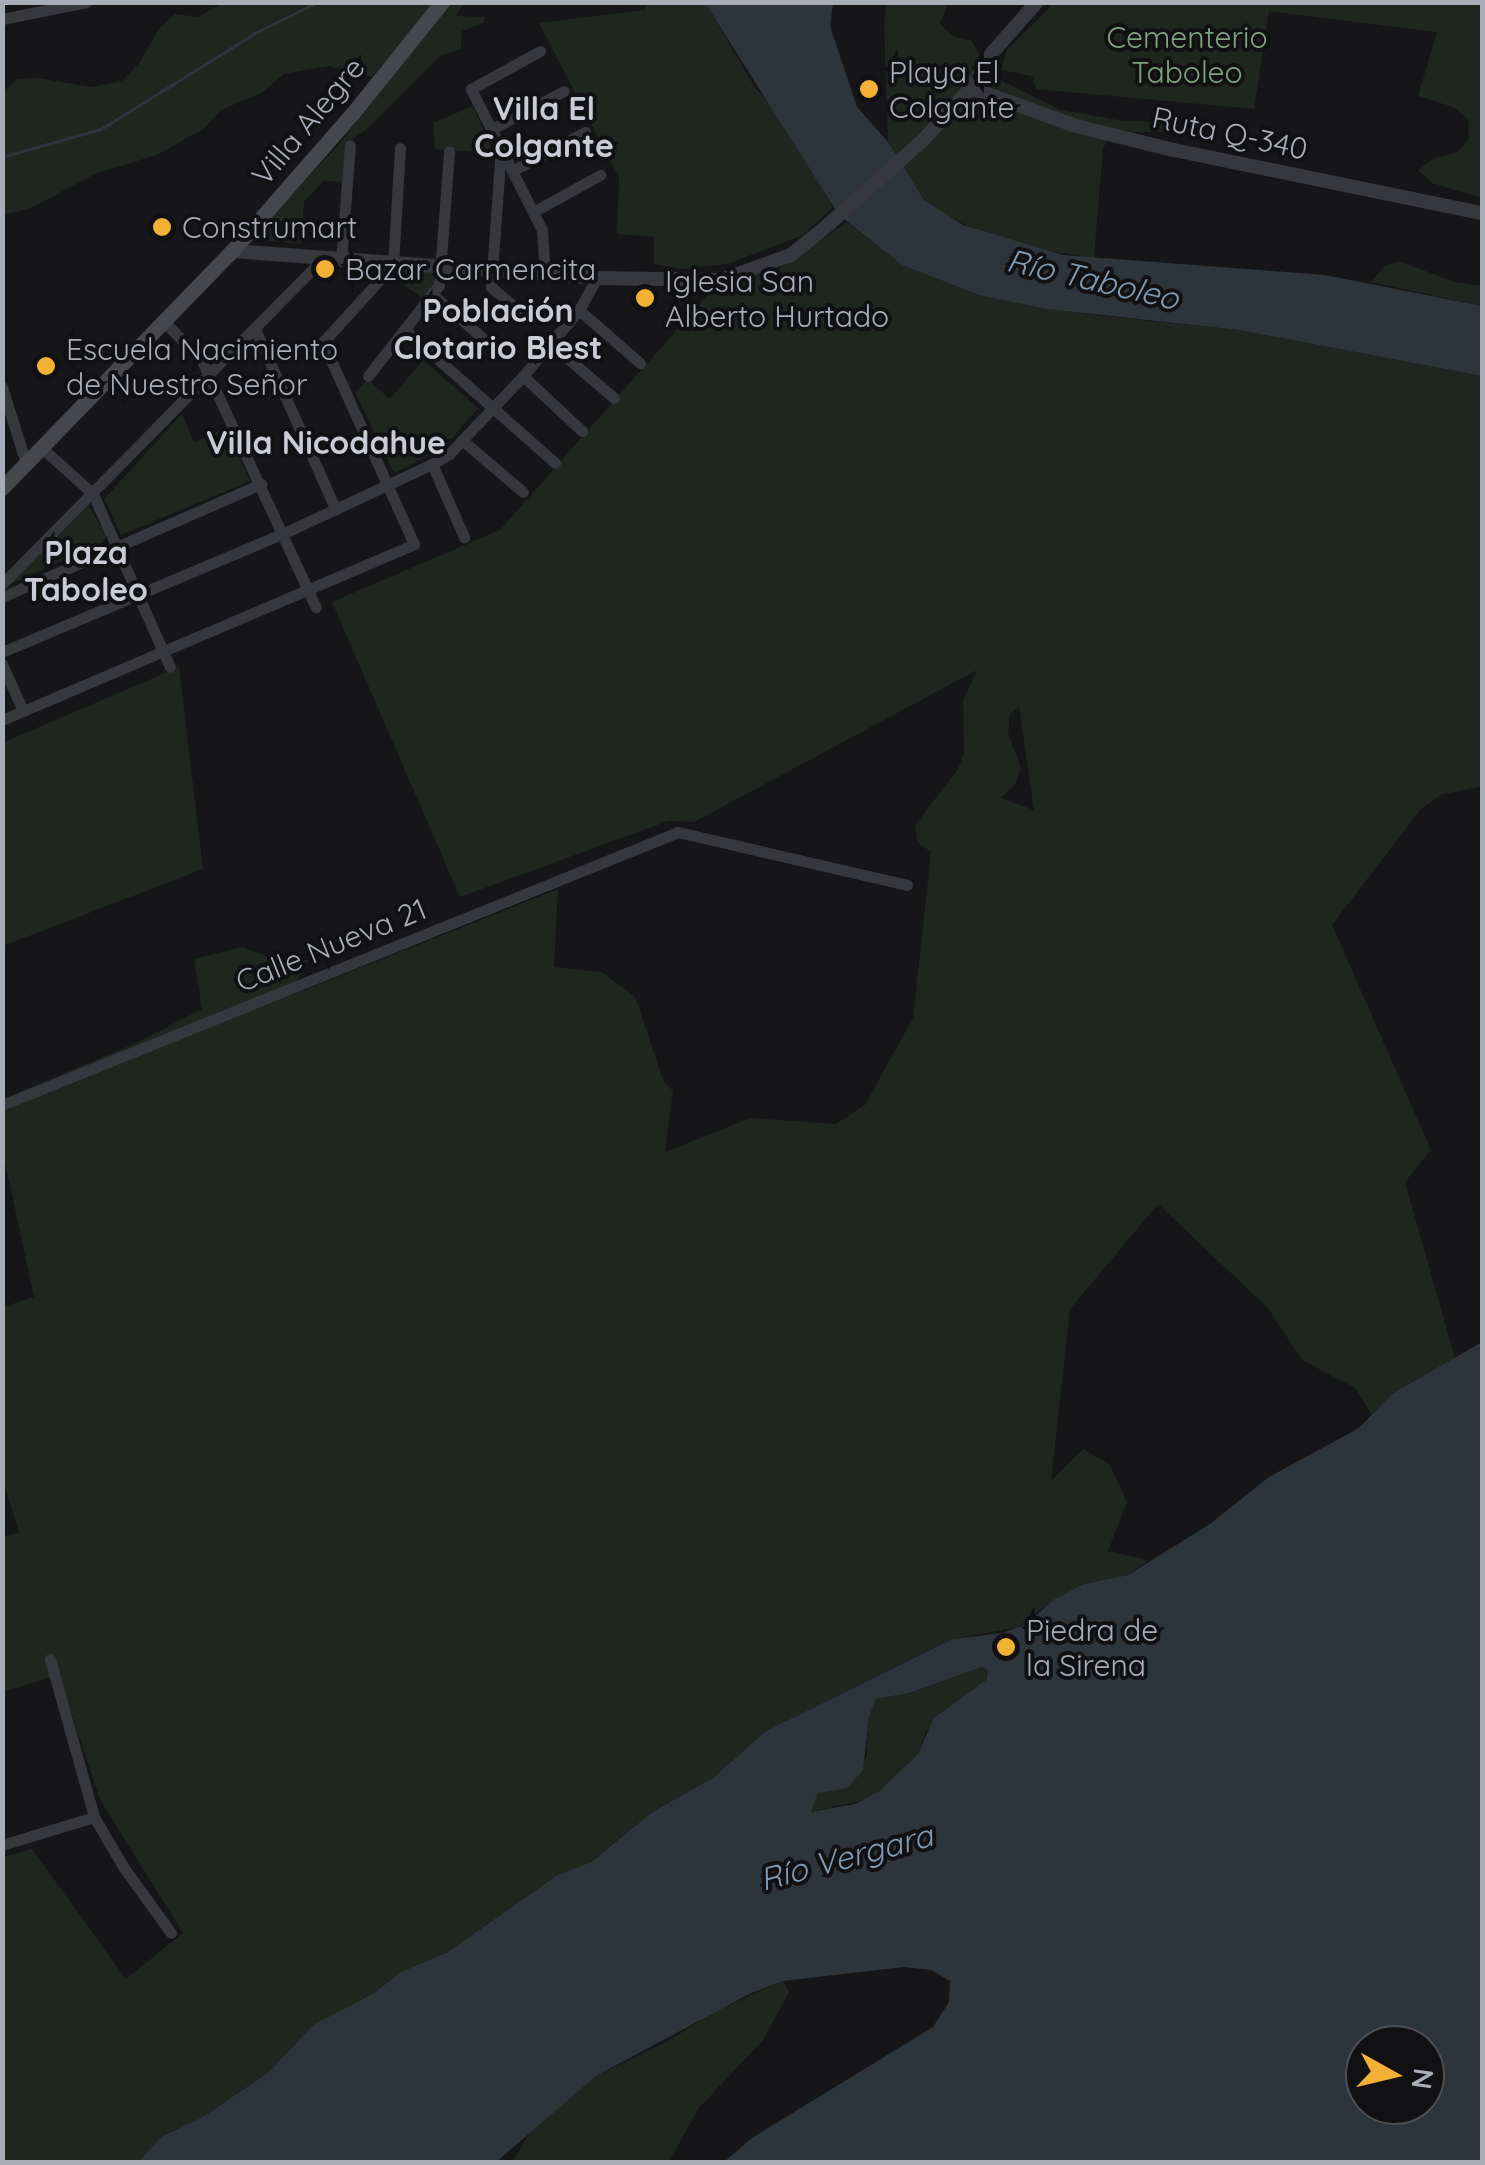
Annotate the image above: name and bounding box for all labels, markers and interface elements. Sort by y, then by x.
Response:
park label: Cementerio Taboleo [1106,19,1268,90]
street label: Villa Alegre [244,50,372,192]
place label: Playa El Colgante [889,54,1014,124]
marker: Playa El Colgante [858,78,880,100]
district label: Villa El Colgante [474,90,614,165]
street label: Ruta Q-340 [1149,99,1311,167]
place label: Construmart [182,209,357,245]
marker: Construmart [151,216,173,238]
water label: Río Taboleo [1003,241,1183,317]
place label: Bazar Carmencita [345,251,596,287]
marker: Bazar Carmencita [314,258,336,280]
place label: Iglesia San Alberto Hurtado [665,263,889,334]
marker: Iglesia San Alberto Hurtado [634,287,656,309]
district label: Población Clotario Blest [394,292,602,367]
place label: Escuela Nacimiento de Nuestro Señor [66,331,338,402]
marker: Escuela Nacimiento de Nuestro Señor [35,355,57,377]
district label: Villa Nicodahue [206,423,446,461]
district label: Plaza Taboleo [24,534,148,609]
street label: Calle Nueva 21 [231,890,431,1000]
place label: Piedra de la Sirena [1026,1612,1158,1682]
marker: Piedra de la Sirena [995,1636,1017,1658]
water label: Río Vergara [755,1816,937,1898]
north arrow [1345,2025,1445,2125]
text: N [1404,2066,1442,2092]

